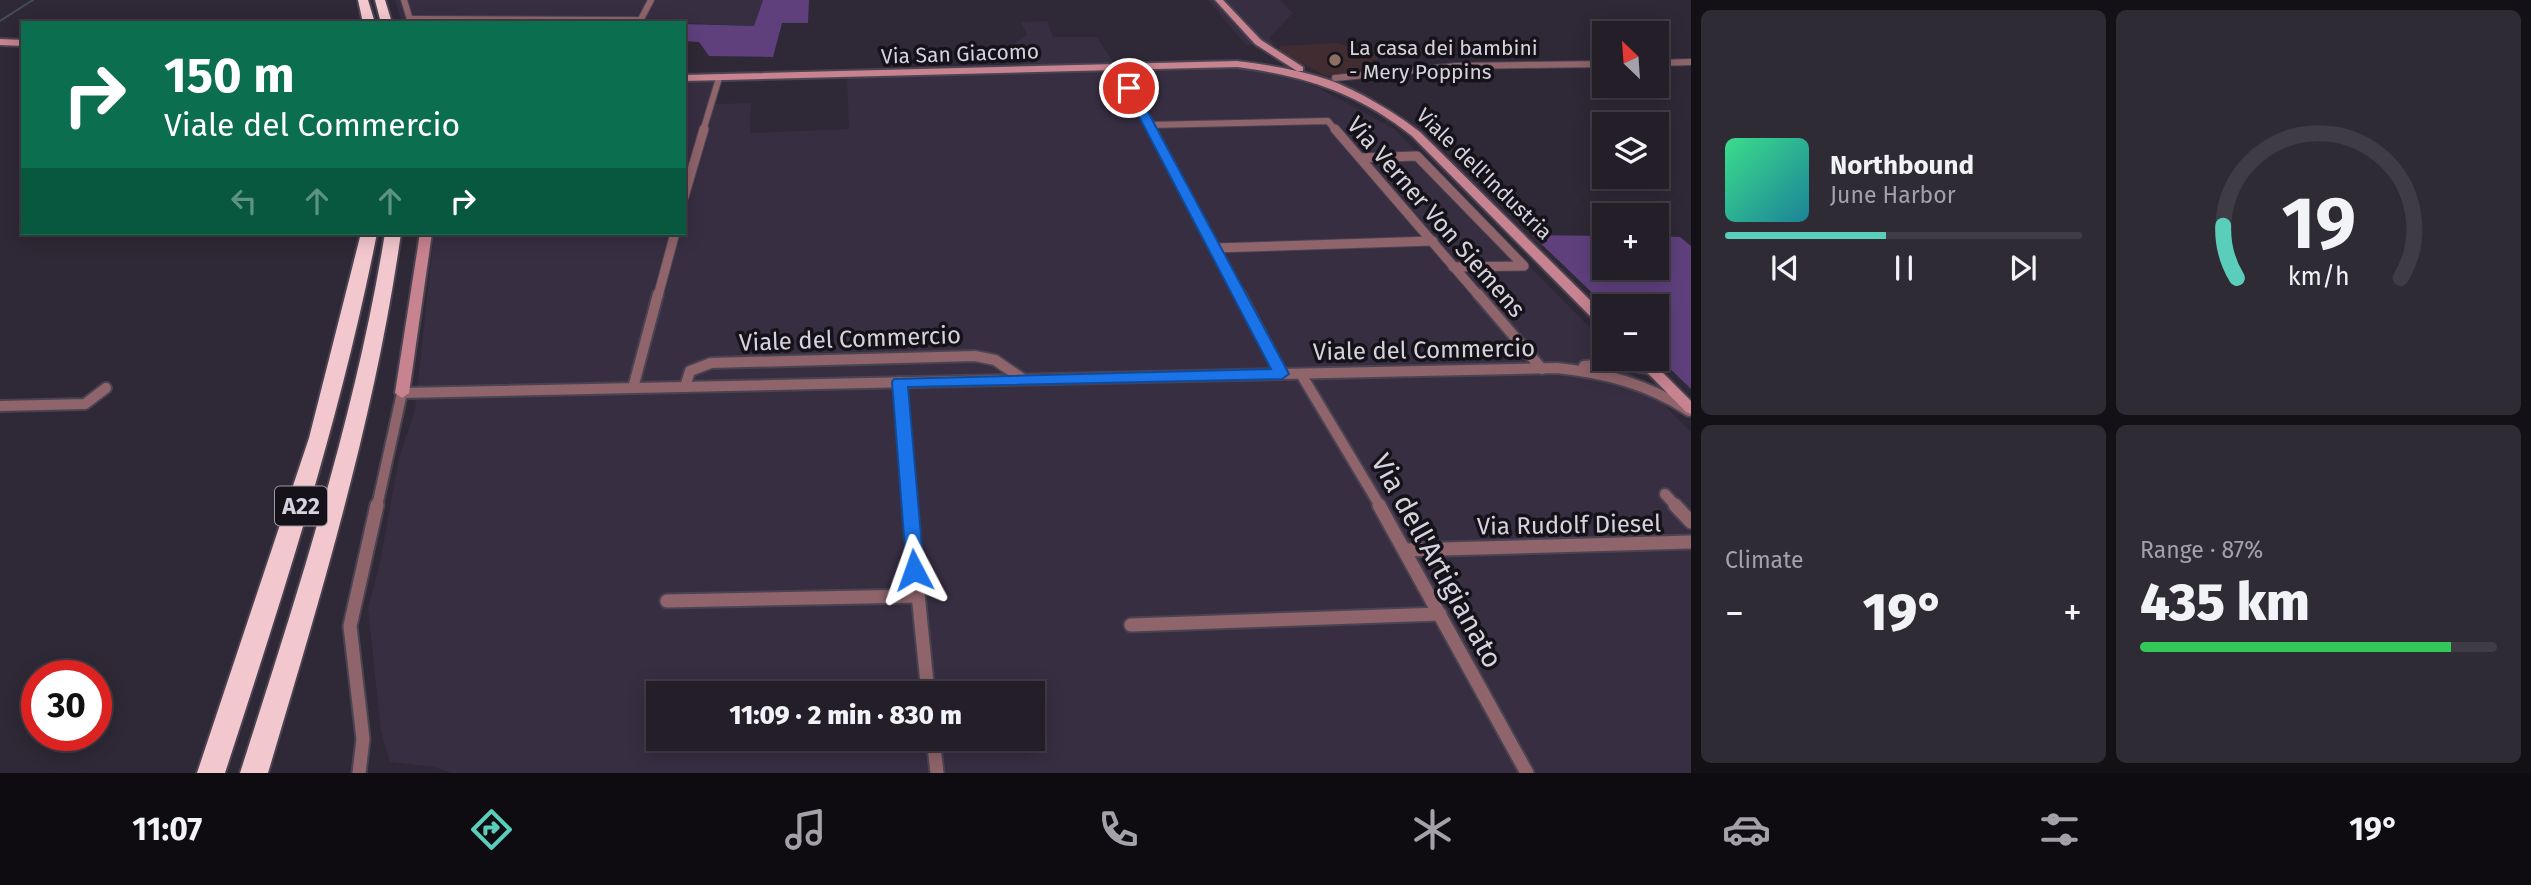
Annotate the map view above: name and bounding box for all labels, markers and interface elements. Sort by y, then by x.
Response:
north arrow [1592,21,1670,98]
map controls [1592,21,1669,371]
place label: La casa dei bambini - Mery Poppins [1349,35,1538,85]
street label: Via San Giacomo [881,38,1039,70]
text: 150 m [164,46,295,105]
icon: right [49,49,140,140]
marker: La casa dei bambini - Mery Poppins [1327,52,1343,68]
pin [1099,58,1159,118]
icon: arrive [1110,69,1148,107]
street label: Viale dell'Industria [1411,103,1557,245]
text: Viale del Commercio [164,106,460,144]
street label: Via Verner Von Siemens [1341,111,1531,323]
button: layers [1592,112,1669,189]
text: Northbound [1830,150,1974,181]
text: June Harbor [1830,181,1956,209]
text: 19 [2281,181,2356,268]
icon: left [225,182,263,220]
icon: ahead [298,182,336,220]
icon: ahead [371,182,409,220]
icon: right [444,182,482,220]
button: + [1592,203,1669,280]
icon: previous [1766,249,1804,287]
icon: pause [1885,249,1923,287]
icon: next [2004,249,2042,287]
text: km/h [2288,262,2349,292]
button: − [1592,294,1669,371]
street label: Viale del Commercio [739,321,961,357]
street label: Viale del Commercio [1313,334,1535,366]
street label: Via dell'Artigianato [1364,448,1510,674]
road number: A22 [275,486,327,526]
street label: Via Rudolf Diesel [1477,509,1661,541]
position arrow [877,533,951,607]
text: Range · 87% [2140,536,2263,564]
text: Climate [1725,546,1804,574]
text: 435 km [2140,571,2310,634]
text: 19° [1863,581,1944,644]
text: − [1725,590,1744,636]
text: + [2063,590,2082,636]
speed limit sign: 30 [21,660,112,751]
text: 11:09 · 2 min · 830 m [729,700,962,731]
icon: directions [467,805,516,854]
icon: music [781,805,830,854]
icon: phone [1094,805,1143,854]
icon: climate [1408,805,1457,854]
icon: car [1722,805,1771,854]
icon: filters [2035,805,2084,854]
text: 11:07 [132,810,202,848]
text: 19° [2349,810,2399,848]

